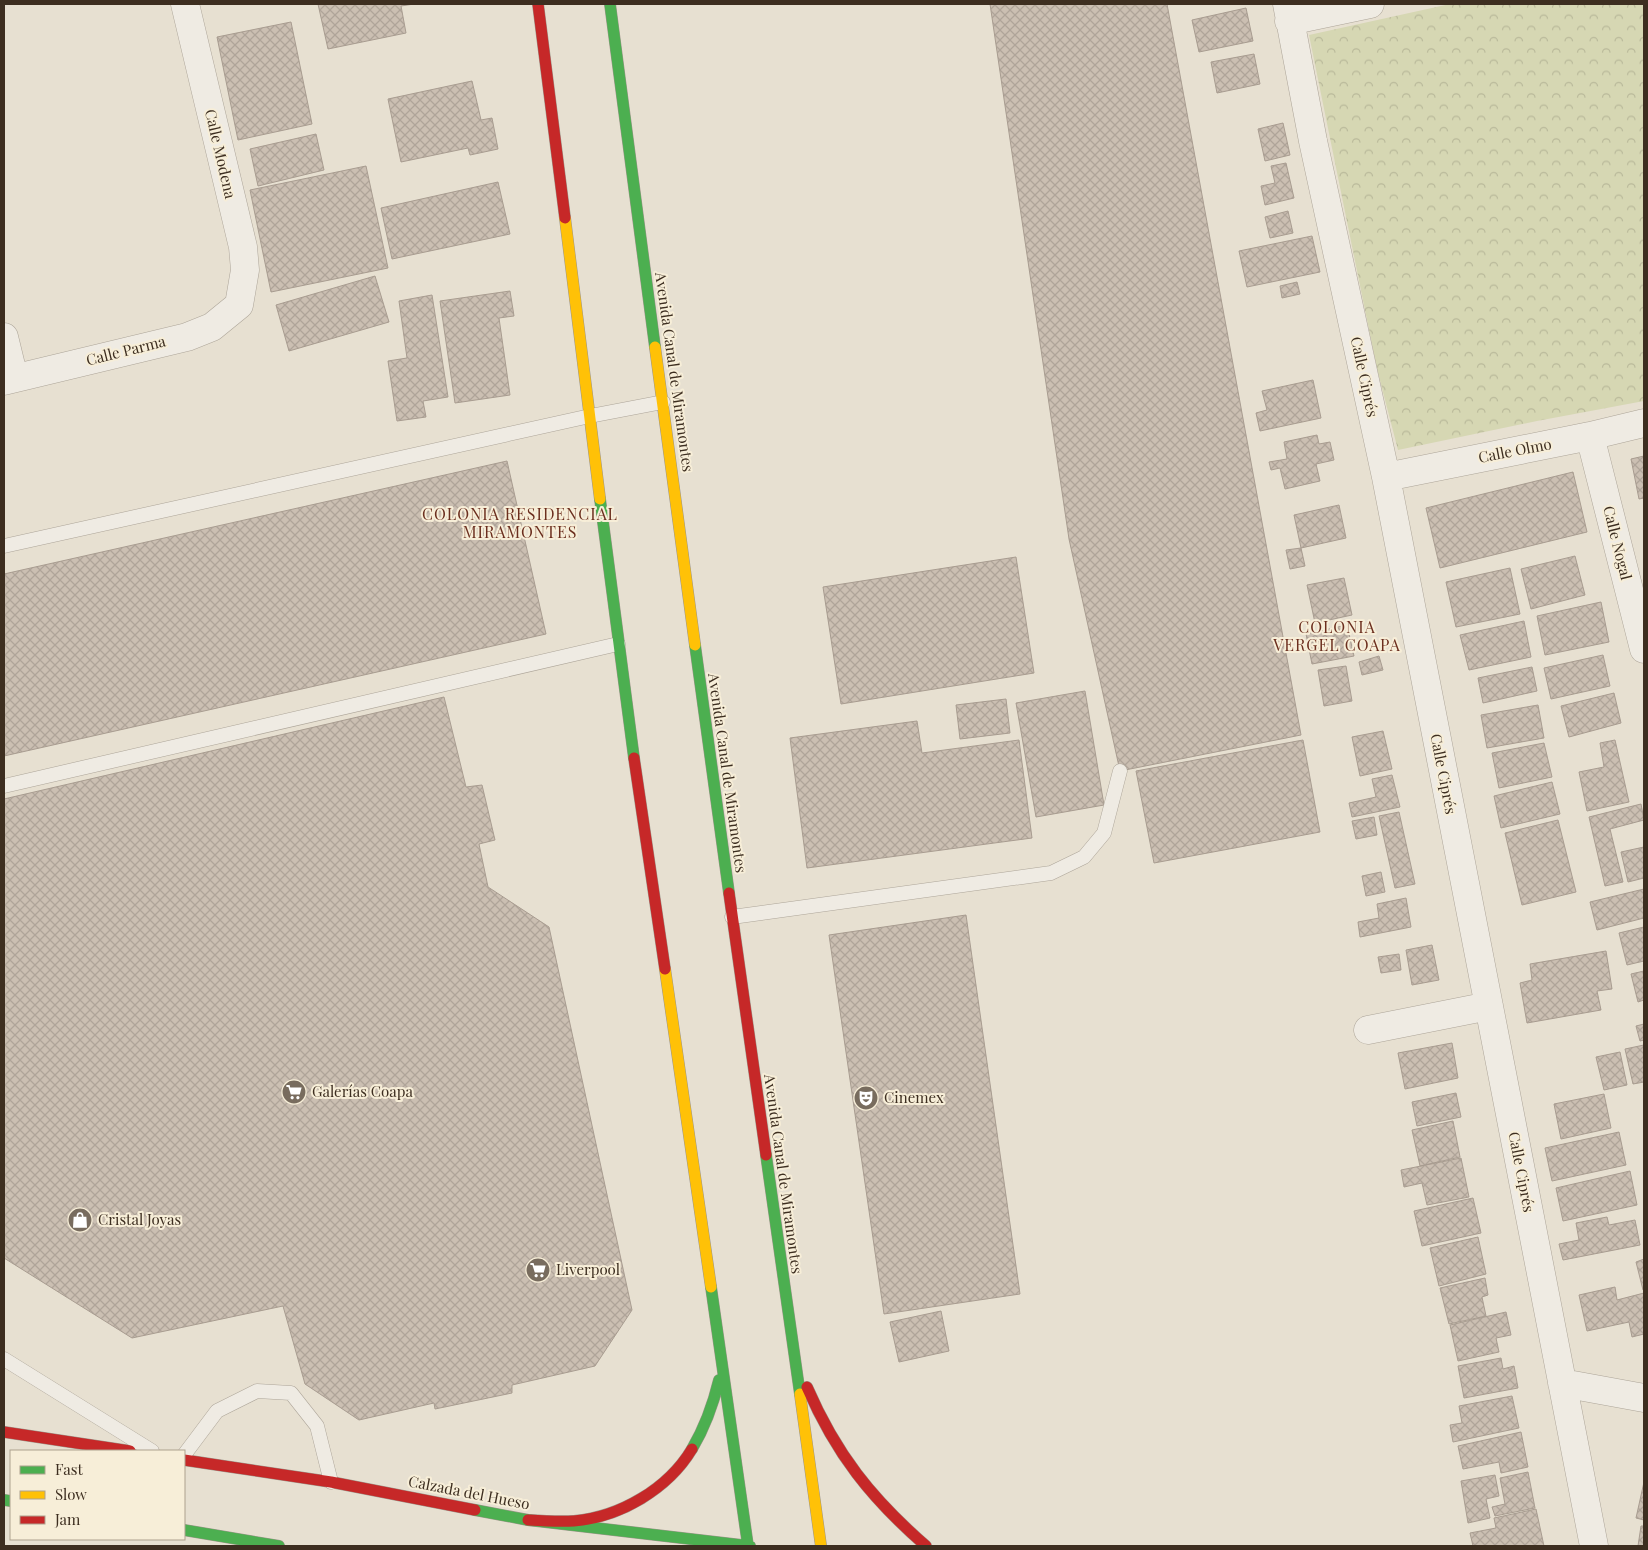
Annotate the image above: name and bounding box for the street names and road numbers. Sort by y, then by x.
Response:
street label: Calle Modena [201,107,241,201]
street label: Avenida Canal de Miramontes [651,270,699,473]
street label: Calle Parma [84,330,168,370]
street label: Calle Ciprés [1347,335,1383,419]
street label: Calle Olmo [1476,433,1553,467]
street label: Calle Nogal [1599,504,1637,582]
street label: Avenida Canal de Miramontes [704,671,752,874]
street label: Calle Ciprés [1426,732,1462,816]
street label: Avenida Canal de Miramontes [760,1072,808,1275]
street label: Calle Ciprés [1504,1130,1540,1214]
street label: Calzada del Hueso [407,1470,532,1514]

